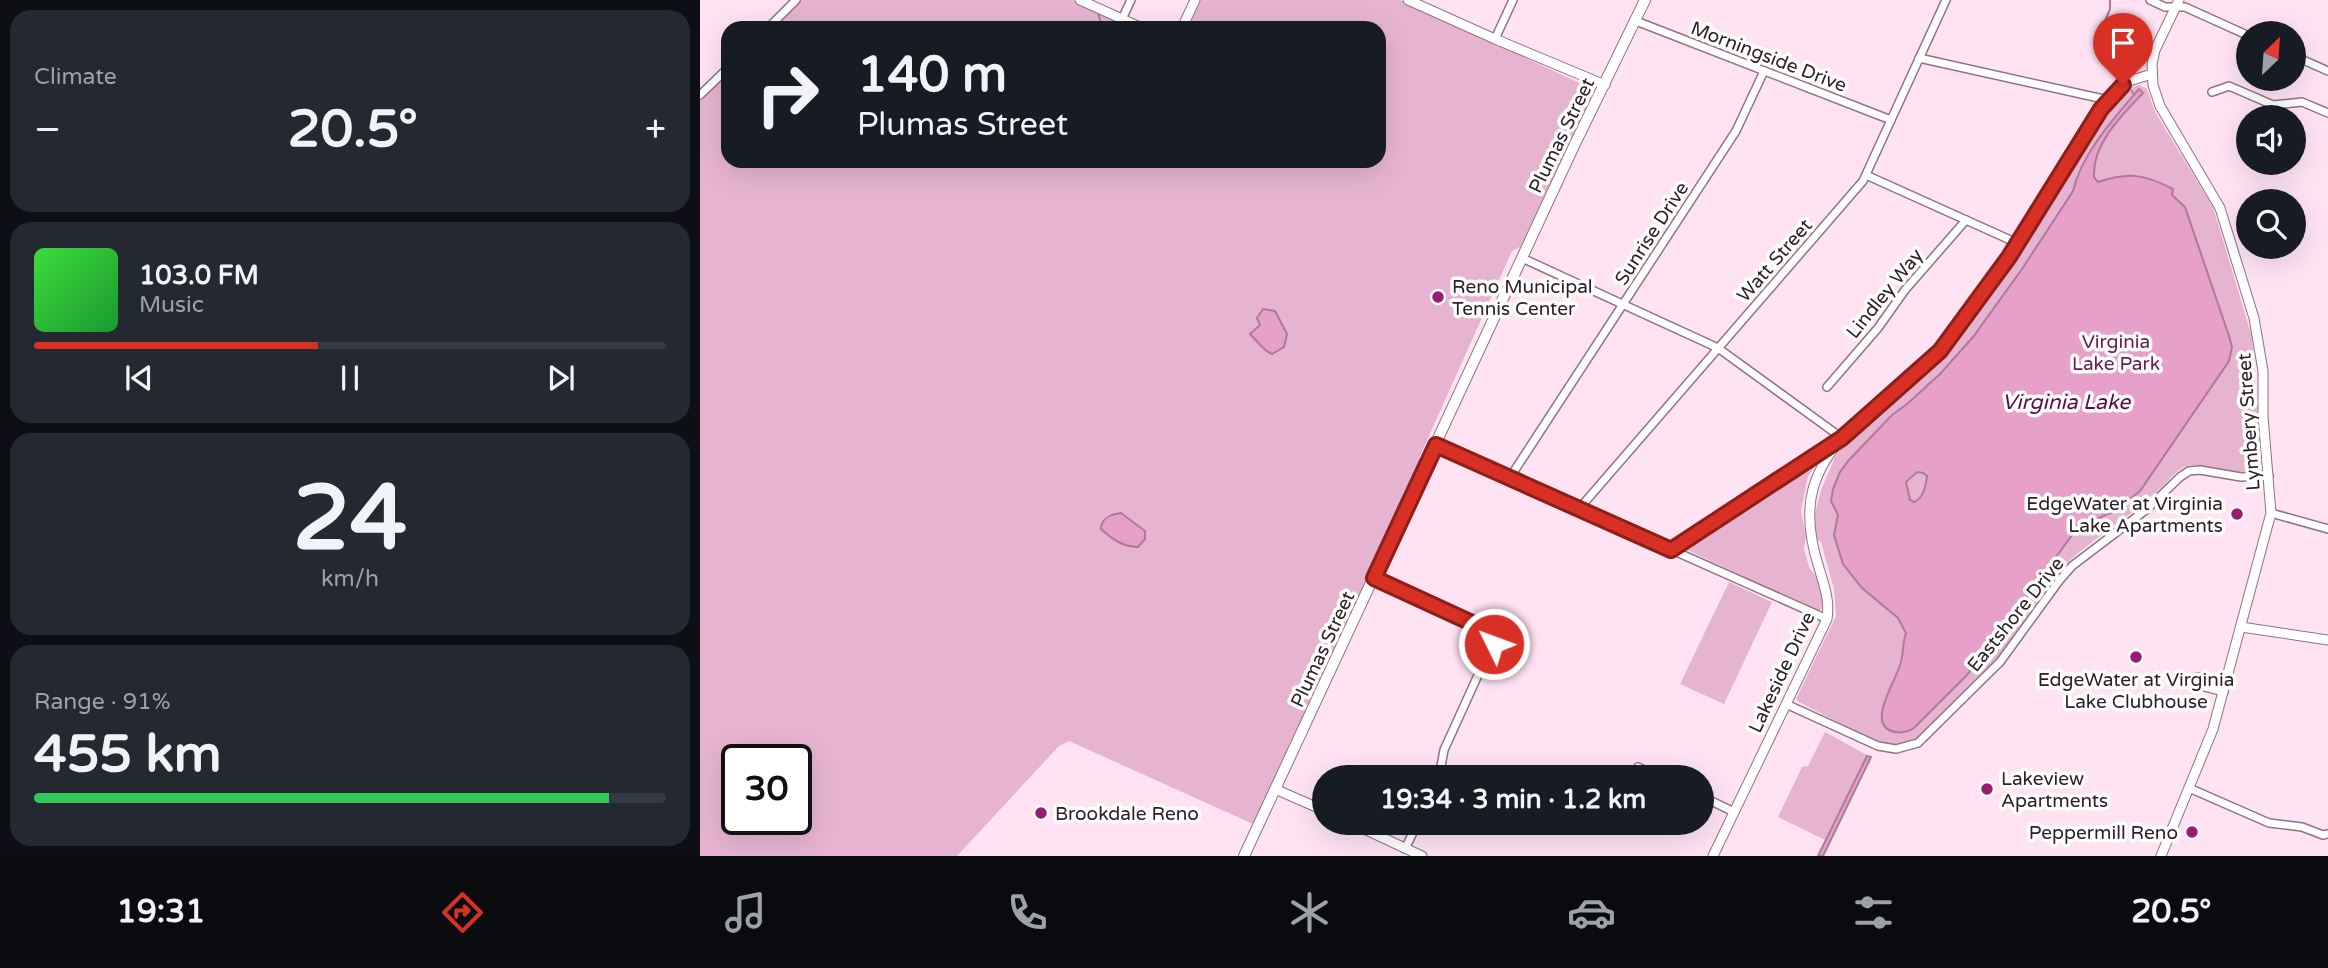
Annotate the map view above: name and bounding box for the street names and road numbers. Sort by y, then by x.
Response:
street label: Morningside Drive [1688,17,1850,97]
street label: Plumas Street [1525,74,1599,197]
street label: Sunrise Drive [1610,178,1693,289]
street label: Watt Street [1733,215,1817,307]
street label: Lindley Way [1842,244,1928,343]
street label: Lymbery Street [2233,352,2265,492]
street label: Eastshore Drive [1963,553,2069,676]
street label: Plumas Street [1286,588,1359,711]
street label: Lakeside Drive [1744,608,1820,736]

